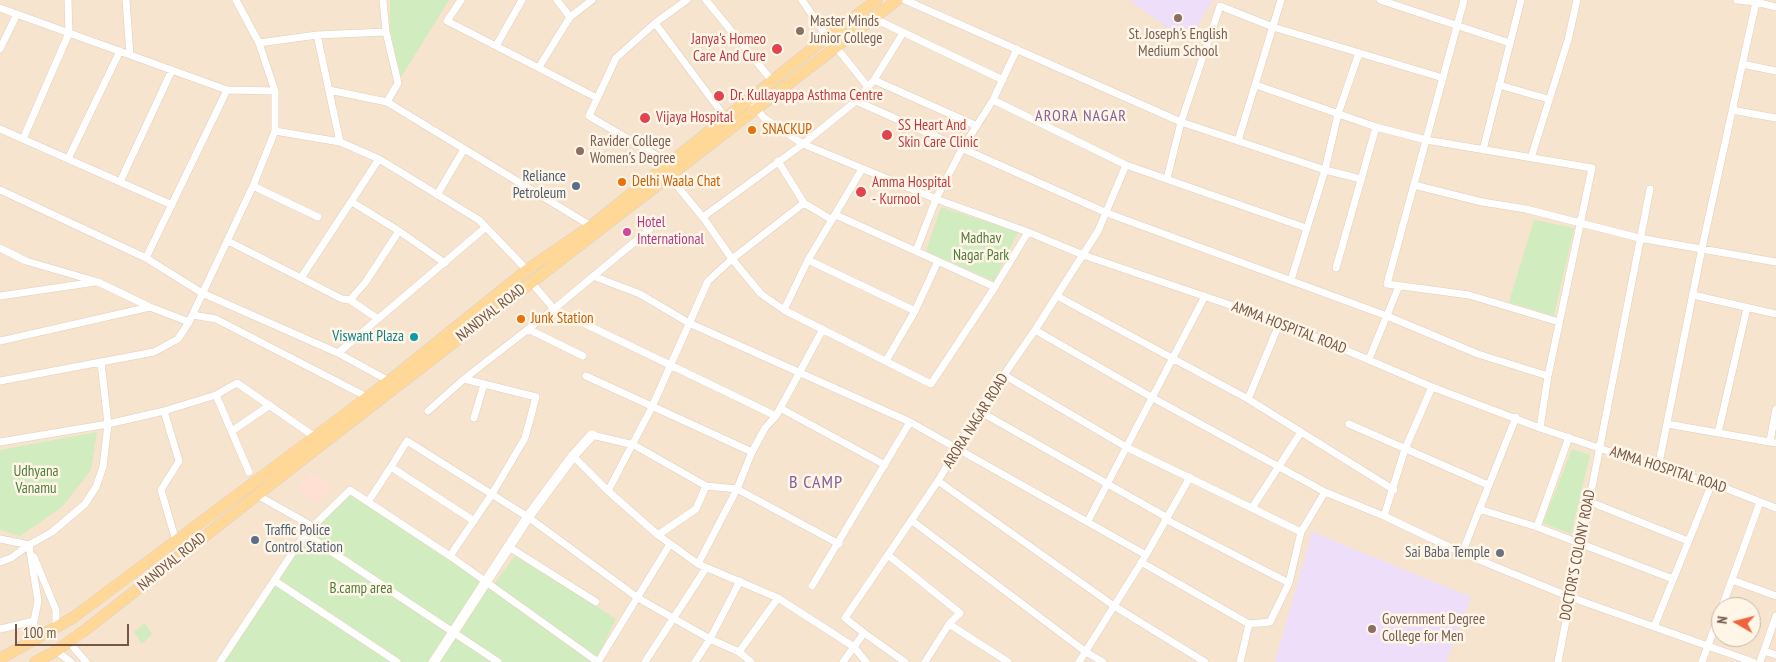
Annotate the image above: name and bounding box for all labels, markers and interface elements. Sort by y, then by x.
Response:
marker: St. Joseph's English Medium School [1172,12,1184,24]
place label: Master Minds Junior College [810,13,882,48]
marker: Master Minds Junior College [794,25,806,37]
place label: St. Joseph's English Medium School [1129,26,1227,61]
place label: Janya's Homeo Care And Cure [691,31,766,66]
marker: Janya's Homeo Care And Cure [770,42,784,56]
place label: Dr. Kullayappa Asthma Centre [730,87,883,105]
marker: Dr. Kullayappa Asthma Centre [712,89,726,103]
district label: ARORA NAGAR [1034,106,1128,126]
place label: Vijaya Hospital [656,109,733,127]
marker: Vijaya Hospital [638,111,652,125]
place label: SS Heart And Skin Care Clinic [898,117,978,152]
place label: SNACKUP [762,121,812,139]
marker: SNACKUP [746,124,758,136]
marker: SS Heart And Skin Care Clinic [880,128,894,142]
place label: Ravider College Women's Degree [590,133,676,168]
marker: Ravider College Women's Degree [574,145,586,157]
place label: Reliance Petroleum [513,168,566,203]
place label: Delhi Waala Chat [632,173,720,191]
place label: Amma Hospital - Kurnool [872,174,951,209]
marker: Delhi Waala Chat [616,176,628,188]
marker: Reliance Petroleum [570,180,582,192]
marker: Amma Hospital - Kurnool [854,185,868,199]
place label: Hotel International [637,214,704,249]
marker: Hotel International [621,226,633,238]
park label: Madhav Nagar Park [953,230,1009,265]
street label: NANDYAL ROAD [453,280,529,346]
street label: AMMA HOSPITAL ROAD [1229,298,1349,358]
place label: Junk Station [531,310,594,328]
marker: Junk Station [515,313,527,325]
place label: Viswant Plaza [332,328,404,346]
marker: Viswant Plaza [408,331,420,343]
street label: ARORA NAGAR ROAD [940,370,1012,472]
street label: AMMA HOSPITAL ROAD [1607,443,1729,497]
park label: Udhyana Vanamu [13,463,59,498]
district label: B CAMP [788,472,844,494]
street label: DOCTOR'S COLONY ROAD [1557,488,1599,622]
place label: Traffic Police Control Station [265,522,343,557]
street label: NANDYAL ROAD [134,529,210,595]
marker: Traffic Police Control Station [249,534,261,546]
place label: Sai Baba Temple [1405,544,1490,562]
marker: Sai Baba Temple [1494,547,1506,559]
park label: B.camp area [330,580,392,598]
north arrow [1711,597,1761,647]
place label: Government Degree College for Men [1382,611,1485,646]
scale bar [18,614,131,646]
text: N [1713,615,1732,625]
text: 100 m [23,623,56,642]
marker: Government Degree College for Men [1366,623,1378,635]

